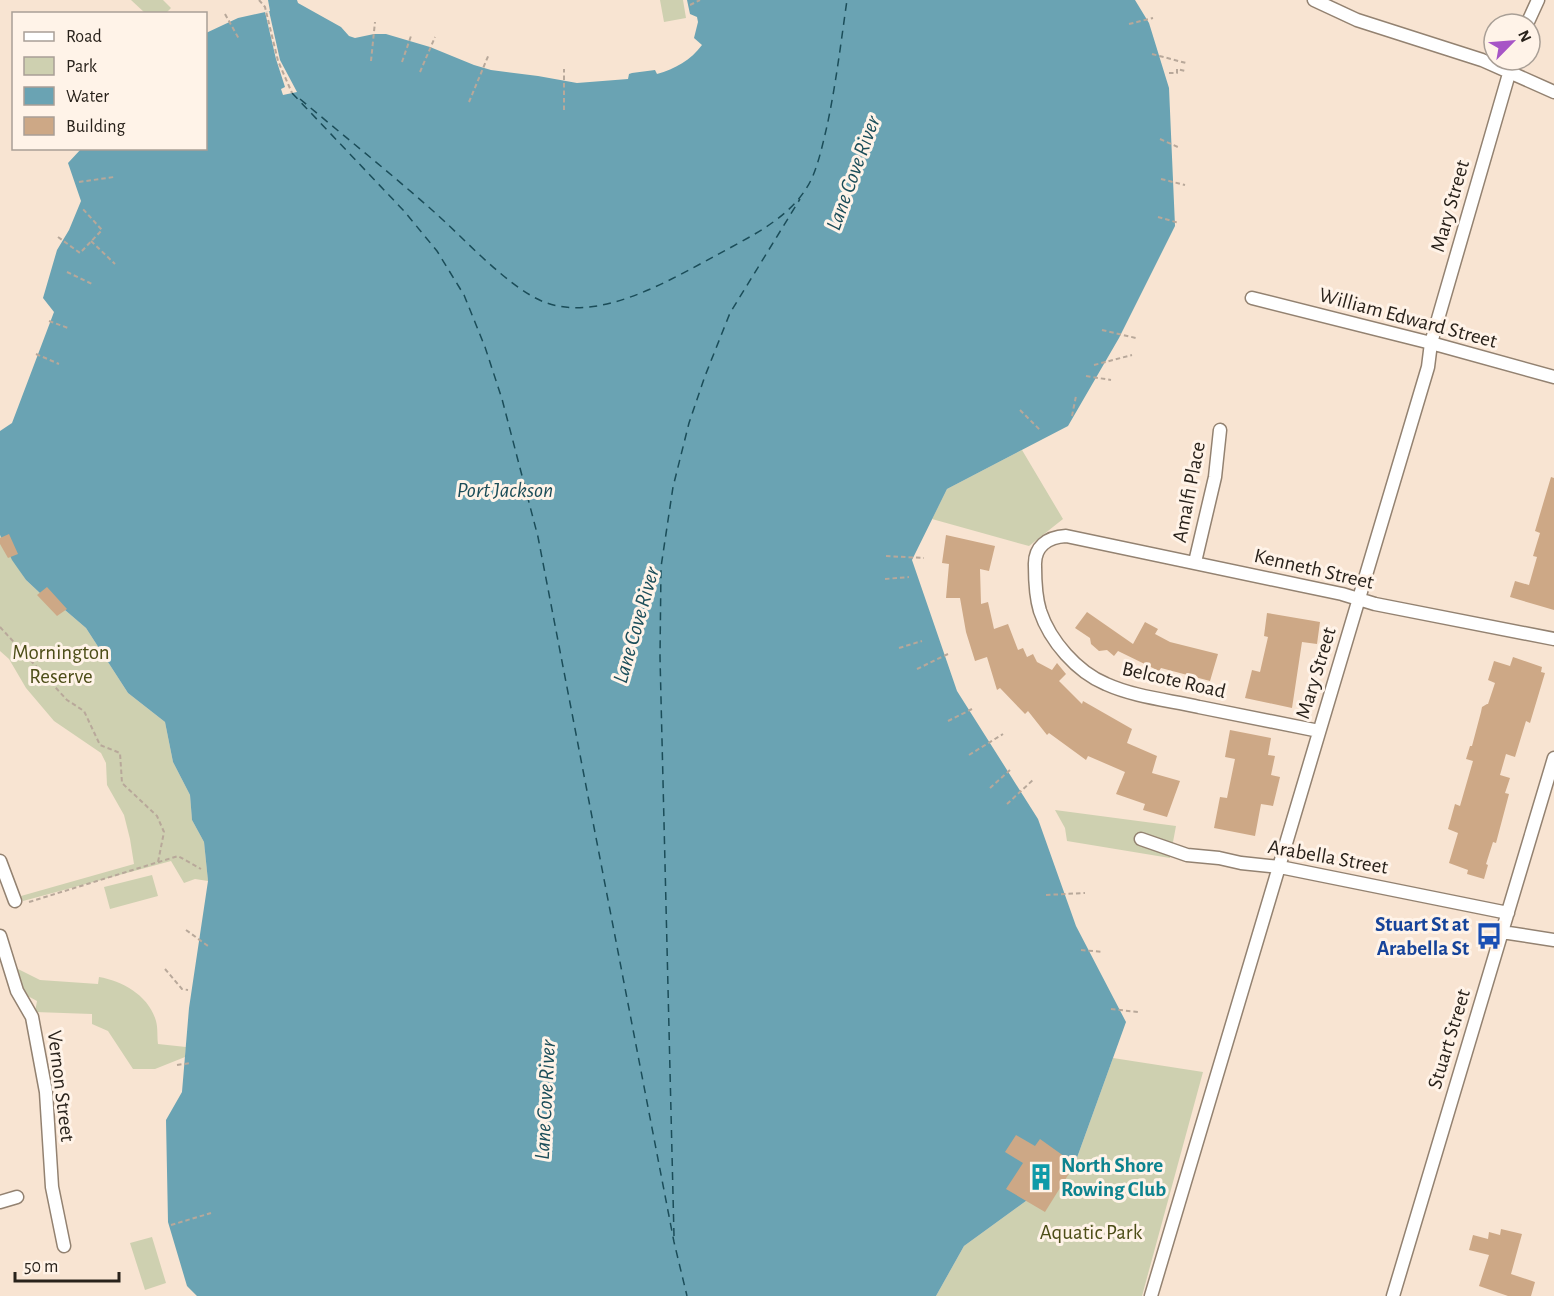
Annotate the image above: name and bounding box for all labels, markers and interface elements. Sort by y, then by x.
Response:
legend [12,12,207,150]
north arrow [1482,12,1542,72]
text: Road [66,28,102,46]
text: N [1515,28,1534,45]
text: Park [66,58,98,76]
text: Water [66,88,109,106]
water label: Lane Cove River [822,112,884,233]
text: Building [66,118,126,136]
street label: Mary Street [1427,157,1473,254]
street label: William Edward Street [1317,284,1500,352]
street label: Amalfi Place [1169,440,1209,544]
water label: Port Jackson [457,479,553,501]
street label: Kenneth Street [1252,545,1376,593]
water label: Lane Cove River [609,563,663,686]
street label: Mary Street [1292,624,1340,721]
park label: Mornington Reserve [12,642,110,687]
street label: Belcote Road [1120,658,1228,702]
street label: Arabella Street [1266,836,1390,878]
place label: Stuart St at Arabella St [1375,914,1469,959]
bus stop icon: Stuart St at Arabella St [1474,921,1504,951]
street label: Stuart Street [1424,986,1474,1091]
street label: Vernon Street [44,1029,78,1143]
water label: Lane Cove River [531,1039,559,1160]
place label: North Shore Rowing Club [1061,1155,1166,1200]
building icon: North Shore Rowing Club [1026,1162,1056,1192]
park label: Aquatic Park [1040,1222,1143,1243]
scale bar [15,1245,118,1283]
text: 50 m [24,1258,58,1276]

